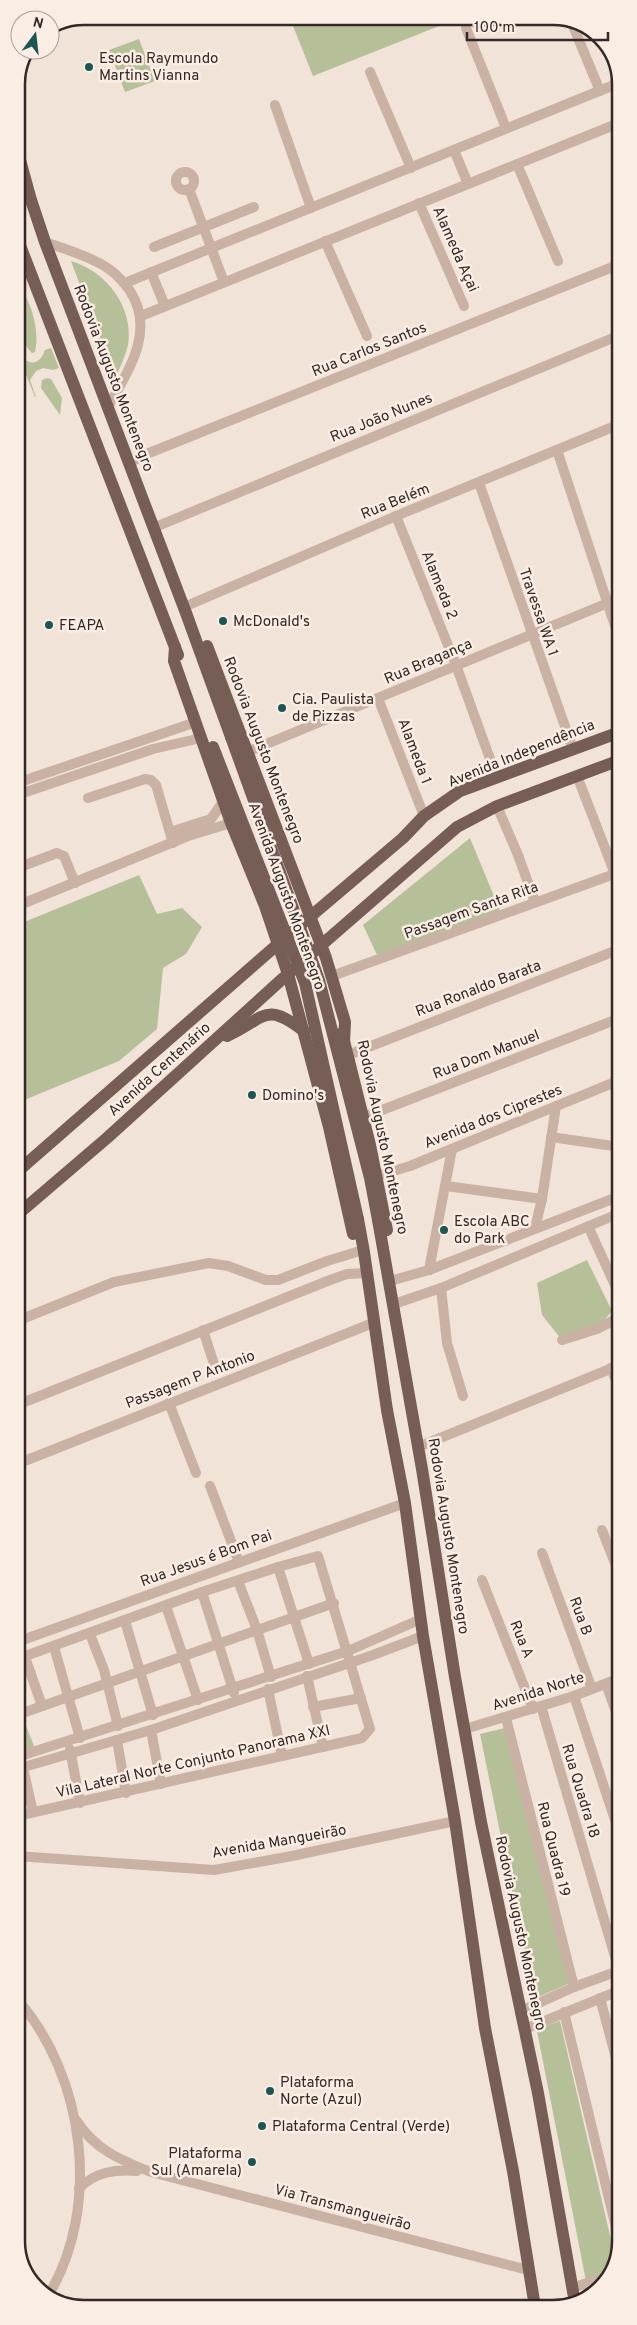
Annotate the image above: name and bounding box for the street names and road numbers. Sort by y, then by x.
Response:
street label: Alameda Açai [427,204,482,295]
street label: Rodovia Augusto Montenegro [68,282,157,475]
street label: Rua Carlos Santos [309,319,430,382]
street label: Rua João Nunes [328,389,436,448]
street label: Rua Belém [358,480,433,525]
street label: Alameda 2 [416,548,461,623]
street label: Travessa WA 1 [514,566,562,659]
street label: Rua Bragança [382,635,475,689]
street label: Rodovia Augusto Montenegro [218,654,307,847]
street label: Alameda 1 [392,716,435,787]
street label: Avenida Independência [445,716,598,793]
street label: Avenida Augusto Montenegro [243,800,328,993]
street label: Passagem Santa Rita [402,878,541,945]
street label: Rua Ronaldo Barata [413,957,544,1022]
street label: Avenida Centenário [105,1019,215,1121]
street label: Rua Dom Manuel [430,1026,543,1084]
street label: Rodovia Augusto Montenegro [352,1038,411,1236]
street label: Avenida dos Ciprestes [422,1081,565,1154]
street label: Passagem P Antonio [123,1347,258,1414]
street label: Rodovia Augusto Montenegro [423,1437,472,1636]
street label: Rua Jesus é Bom Pai [138,1527,275,1592]
street label: Rua B [564,1595,595,1638]
street label: Rua A [504,1618,537,1661]
street label: Avenida Norte [490,1669,587,1716]
street label: Vila Lateral Norte Conjunto Panorama XXI [54,1722,332,1803]
street label: Rua Quadra 18 [556,1742,603,1841]
street label: Rua Quadra 19 [532,1800,574,1899]
street label: Avenida Mangueirão [211,1821,348,1864]
street label: Rodovia Augusto Montenegro [490,1834,549,2032]
street label: Via Transmangueirão [272,2181,413,2236]

